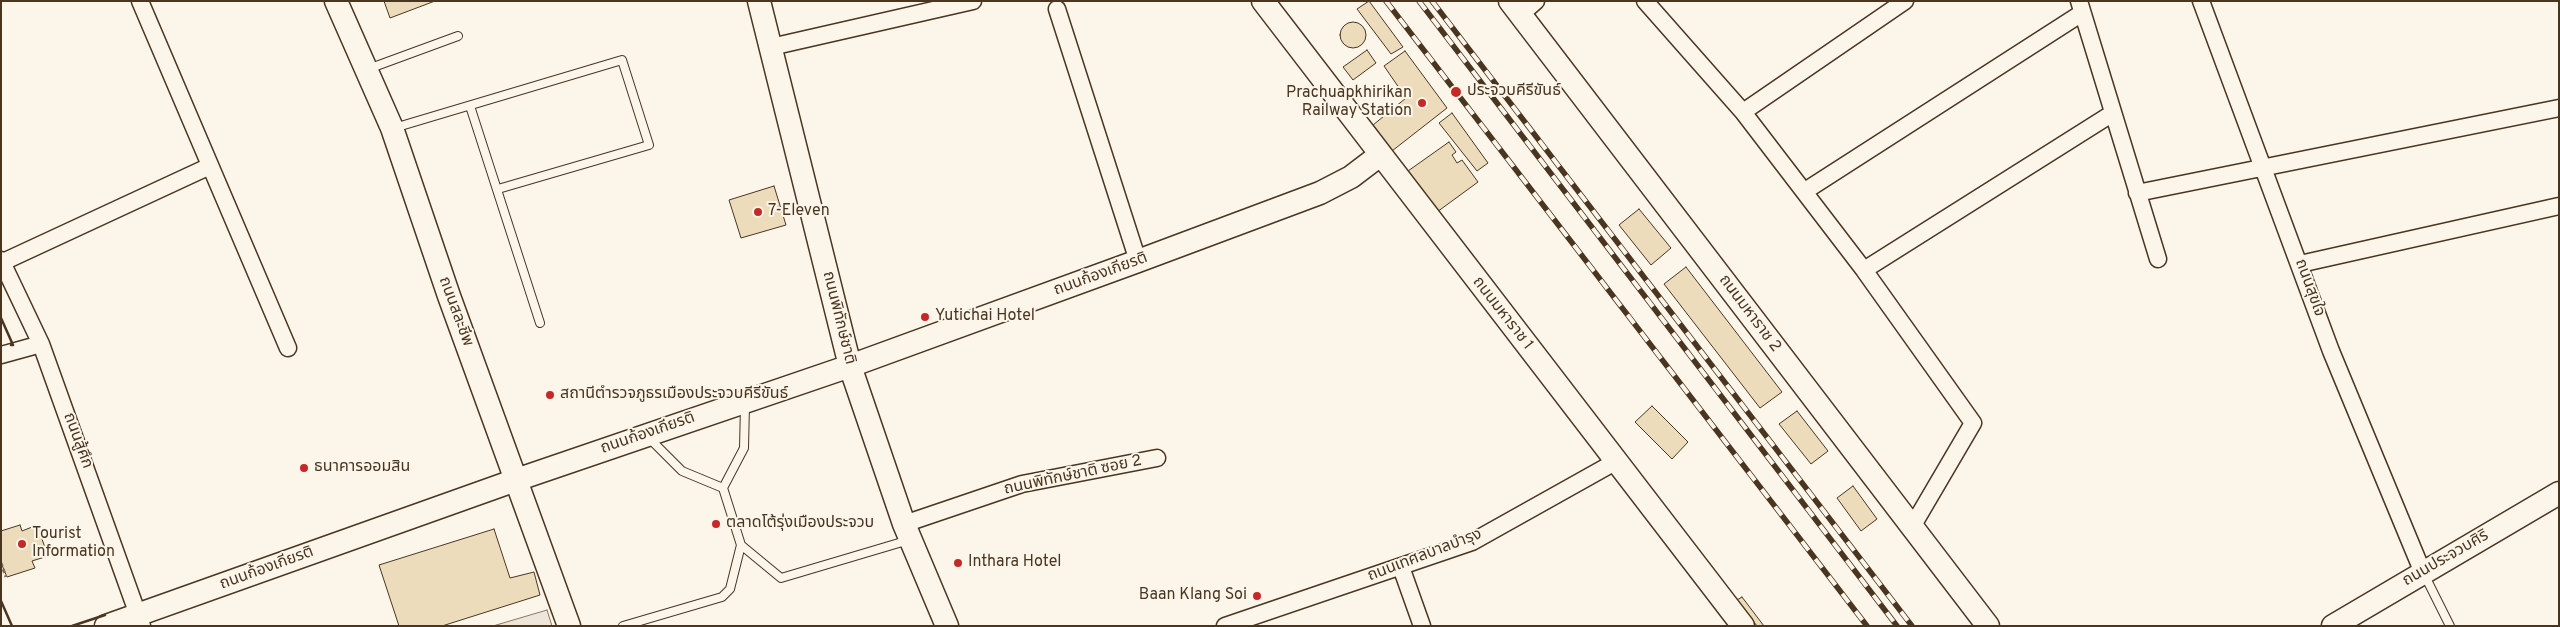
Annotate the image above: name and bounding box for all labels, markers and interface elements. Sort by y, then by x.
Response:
place label: ประจวบคีรีขันธ์ [1467,82,1561,102]
place label: Prachuapkhirikan Railway Station [1286,84,1412,122]
marker: ประจวบคีรีขันธ์ [1449,85,1463,99]
marker: Prachuapkhirikan Railway Station [1416,97,1428,109]
place label: 7-Eleven [768,202,830,222]
marker: 7-Eleven [752,206,764,218]
street label: ถนนก้องเกียรติ [1051,249,1151,301]
street label: ถนนสุขใจ [2290,257,2328,319]
street label: ถนนพิทักษ์ชาติ [817,269,859,367]
street label: ถนนมหาราช 2 [1714,272,1784,356]
street label: ถนนมหาราช 1 [1467,273,1537,355]
street label: ถนนสละชีพ [434,274,476,350]
place label: Yutichai Hotel [935,307,1035,327]
marker: Yutichai Hotel [919,311,931,323]
place label: สถานีตำรวจภูธรเมืองประจวบคีรีขันธ์ [560,385,788,405]
marker: สถานีตำรวจภูธรเมืองประจวบคีรีขันธ์ [544,389,556,401]
street label: ถนนก้องเกียรติ [598,409,698,459]
street label: ถนนสู้ศึก [58,410,96,472]
street label: ถนนพิทักษ์ชาติ ซอย 2 [1002,452,1144,500]
place label: ธนาคารออมสิน [314,458,410,478]
marker: ธนาคารออมสิน [298,462,310,474]
place label: ตลาดโต้รุ่งเมืองประจวบ [726,514,874,534]
marker: ตลาดโต้รุ่งเมืองประจวบ [710,518,722,530]
place label: Tourist Information [32,525,115,563]
street label: ถนนเทศลบาลบำรุง [1365,525,1485,587]
street label: ถนนประจวบศิริ [2400,527,2492,591]
marker: Tourist Information [16,538,28,550]
street label: ถนนก้องเกียรติ [217,543,317,595]
place label: Inthara Hotel [968,553,1061,573]
marker: Inthara Hotel [952,557,964,569]
place label: Baan Klang Soi [1139,586,1247,606]
marker: Baan Klang Soi [1251,590,1263,602]

